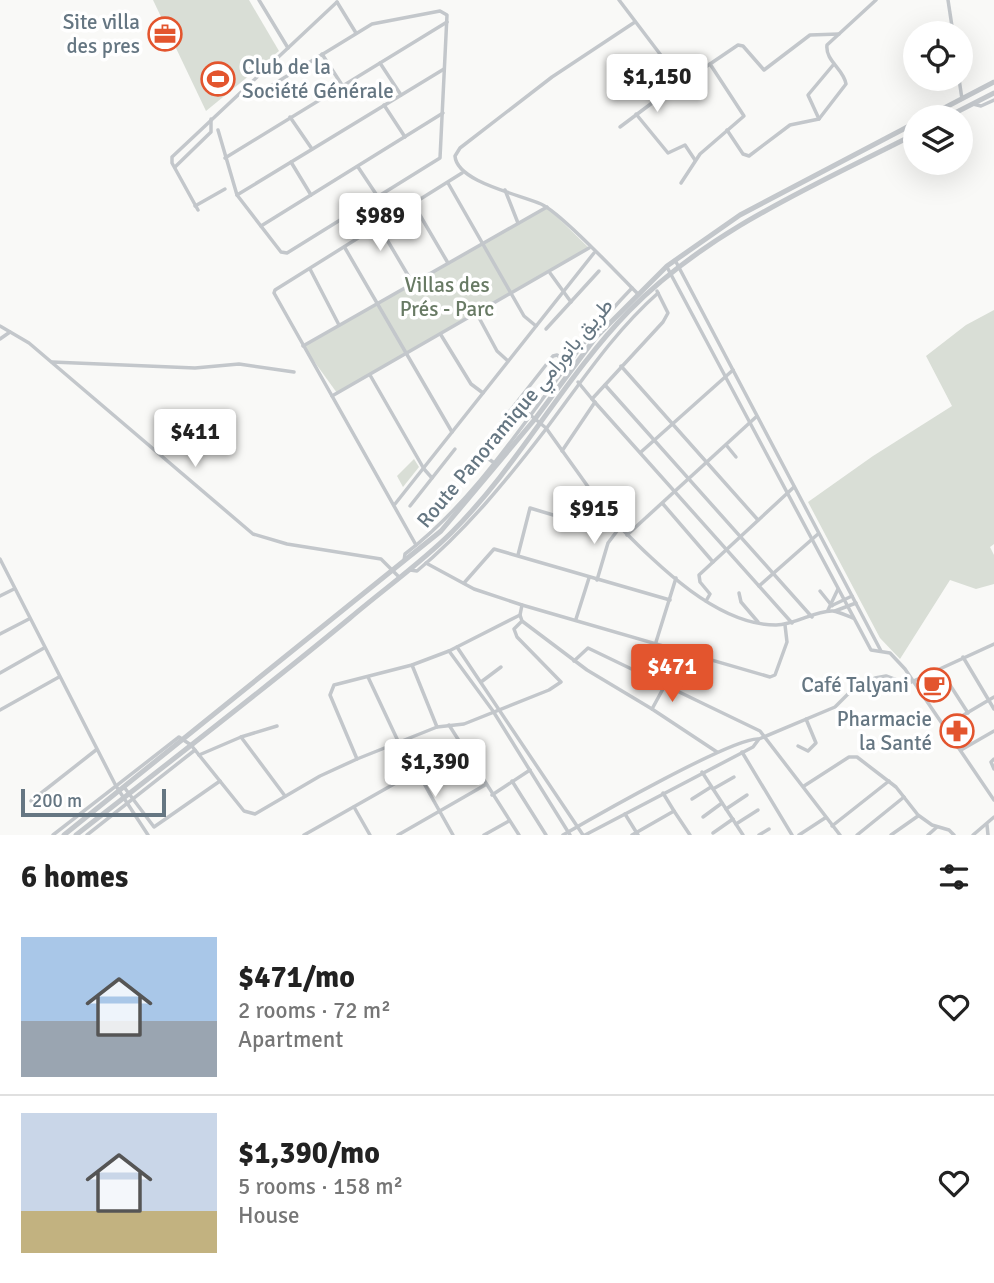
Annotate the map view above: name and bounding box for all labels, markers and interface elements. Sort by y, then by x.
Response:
place label: Site villa des pres [63,9,140,59]
office icon: Site villa des pres [146,15,184,53]
map controls [903,21,973,175]
button: locate [903,21,973,91]
place label: Club de la Société Générale [242,54,394,104]
pin: $1,150 [600,54,714,114]
sports icon: Club de la Société Générale [199,60,237,98]
text: $1,150 [623,62,691,91]
button: layers [903,105,973,175]
pin: $989 [339,194,421,253]
text: $989 [355,201,405,230]
park label: Villas des Prés - Parc [400,272,494,322]
street label: Route Panoramique طريق بانورامي [411,293,622,536]
pin: $411 [154,410,236,469]
text: $411 [170,417,220,446]
pin: $915 [553,486,635,546]
text: $915 [569,494,619,523]
pin: $471 [631,644,713,704]
text: $471 [647,652,697,681]
cafe icon: Café Talyani [915,666,953,704]
place label: Café Talyani [801,672,909,698]
place label: Pharmacie la Santé [837,706,932,756]
pharmacy icon: Pharmacie la Santé [938,712,976,750]
pin: $1,390 [378,740,492,799]
text: $1,390 [401,747,469,776]
scale bar [21,786,166,818]
text: 200 m [32,789,82,813]
icon: filters [935,858,973,896]
text: 6 homes [21,859,128,896]
text: $471/mo [238,959,355,996]
icon: home [77,965,161,1049]
icon: heart [935,988,973,1026]
text: 2 rooms · 72 m² [238,996,391,1025]
text: Apartment [238,1025,343,1054]
text: $1,390/mo [238,1135,380,1172]
icon: home [77,1141,161,1225]
icon: heart [935,1164,973,1202]
text: 5 rooms · 158 m² [238,1172,403,1201]
text: House [238,1201,300,1230]

